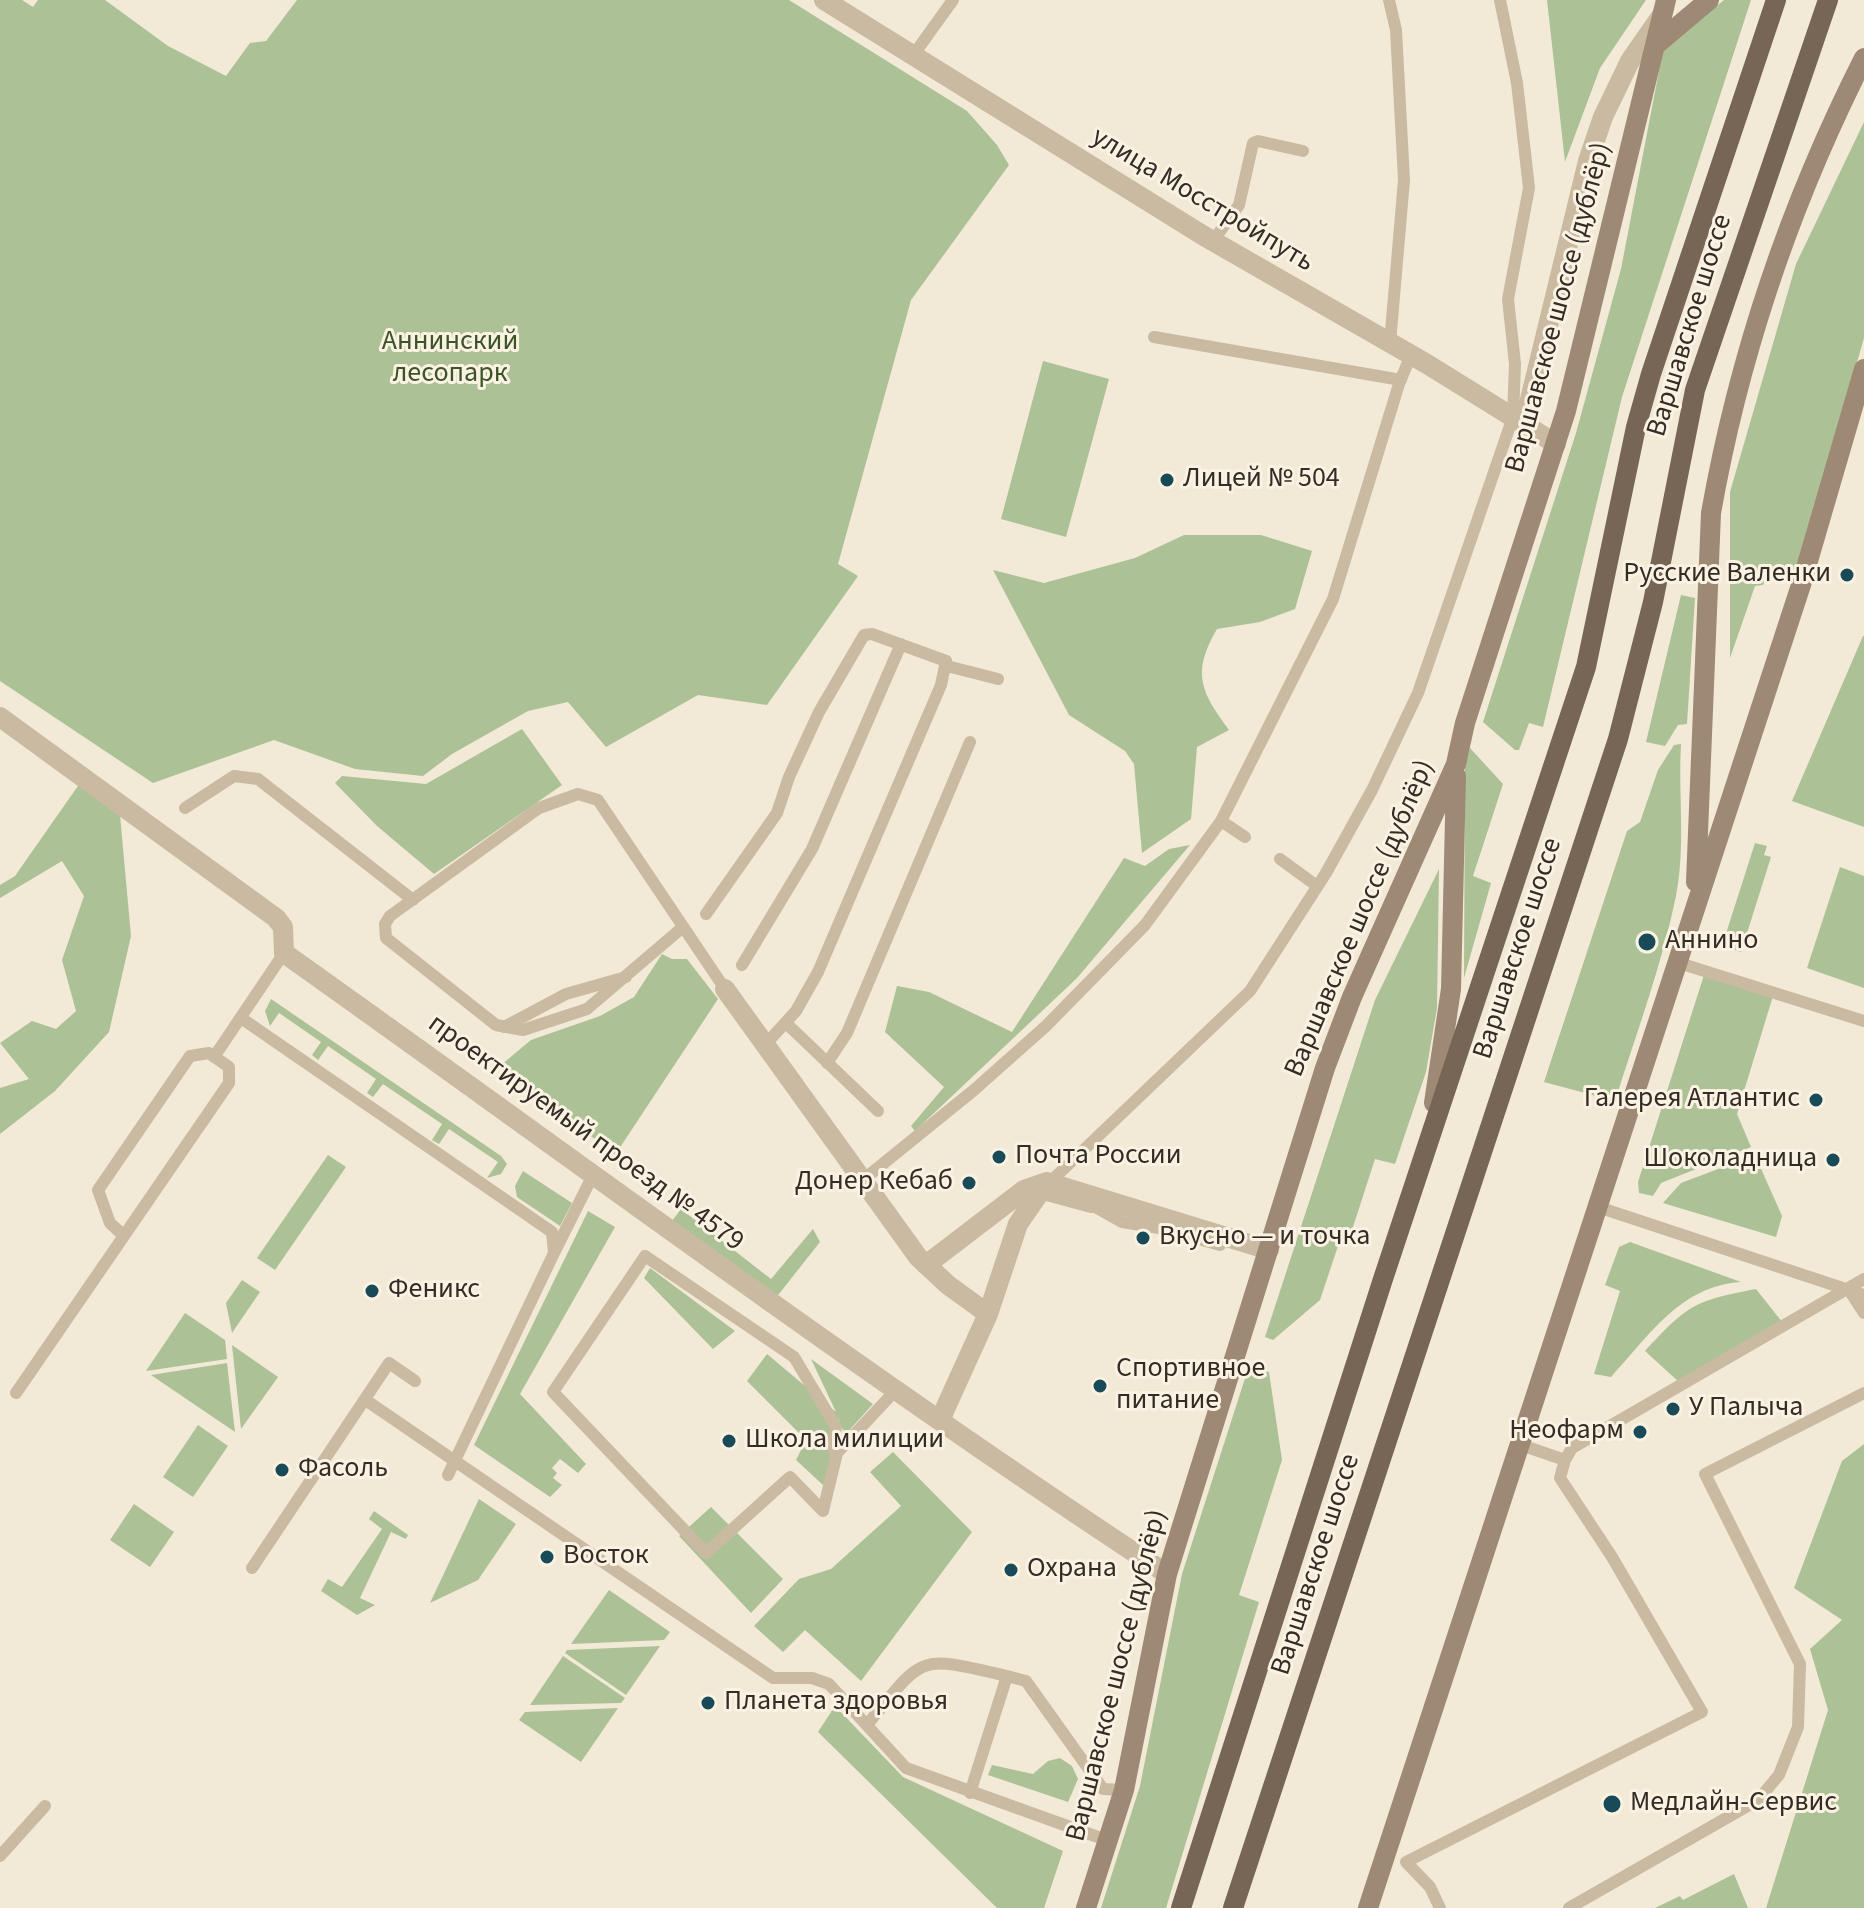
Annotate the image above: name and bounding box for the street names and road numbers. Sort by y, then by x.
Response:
street label: улица Мосстройпуть [1085,121,1319,281]
street label: Варшавское шоссе (дублёр) [1500,139,1620,477]
street label: Варшавское шоссе [1641,211,1741,441]
street label: Варшавское шоссе (дублёр) [1279,756,1443,1082]
street label: Варшавское шоссе [1467,834,1571,1064]
street label: проектируемый проезд № 4579 [421,1008,749,1260]
street label: Варшавское шоссе [1265,1450,1369,1680]
street label: Варшавское шоссе (дублёр) [1060,1507,1176,1845]

